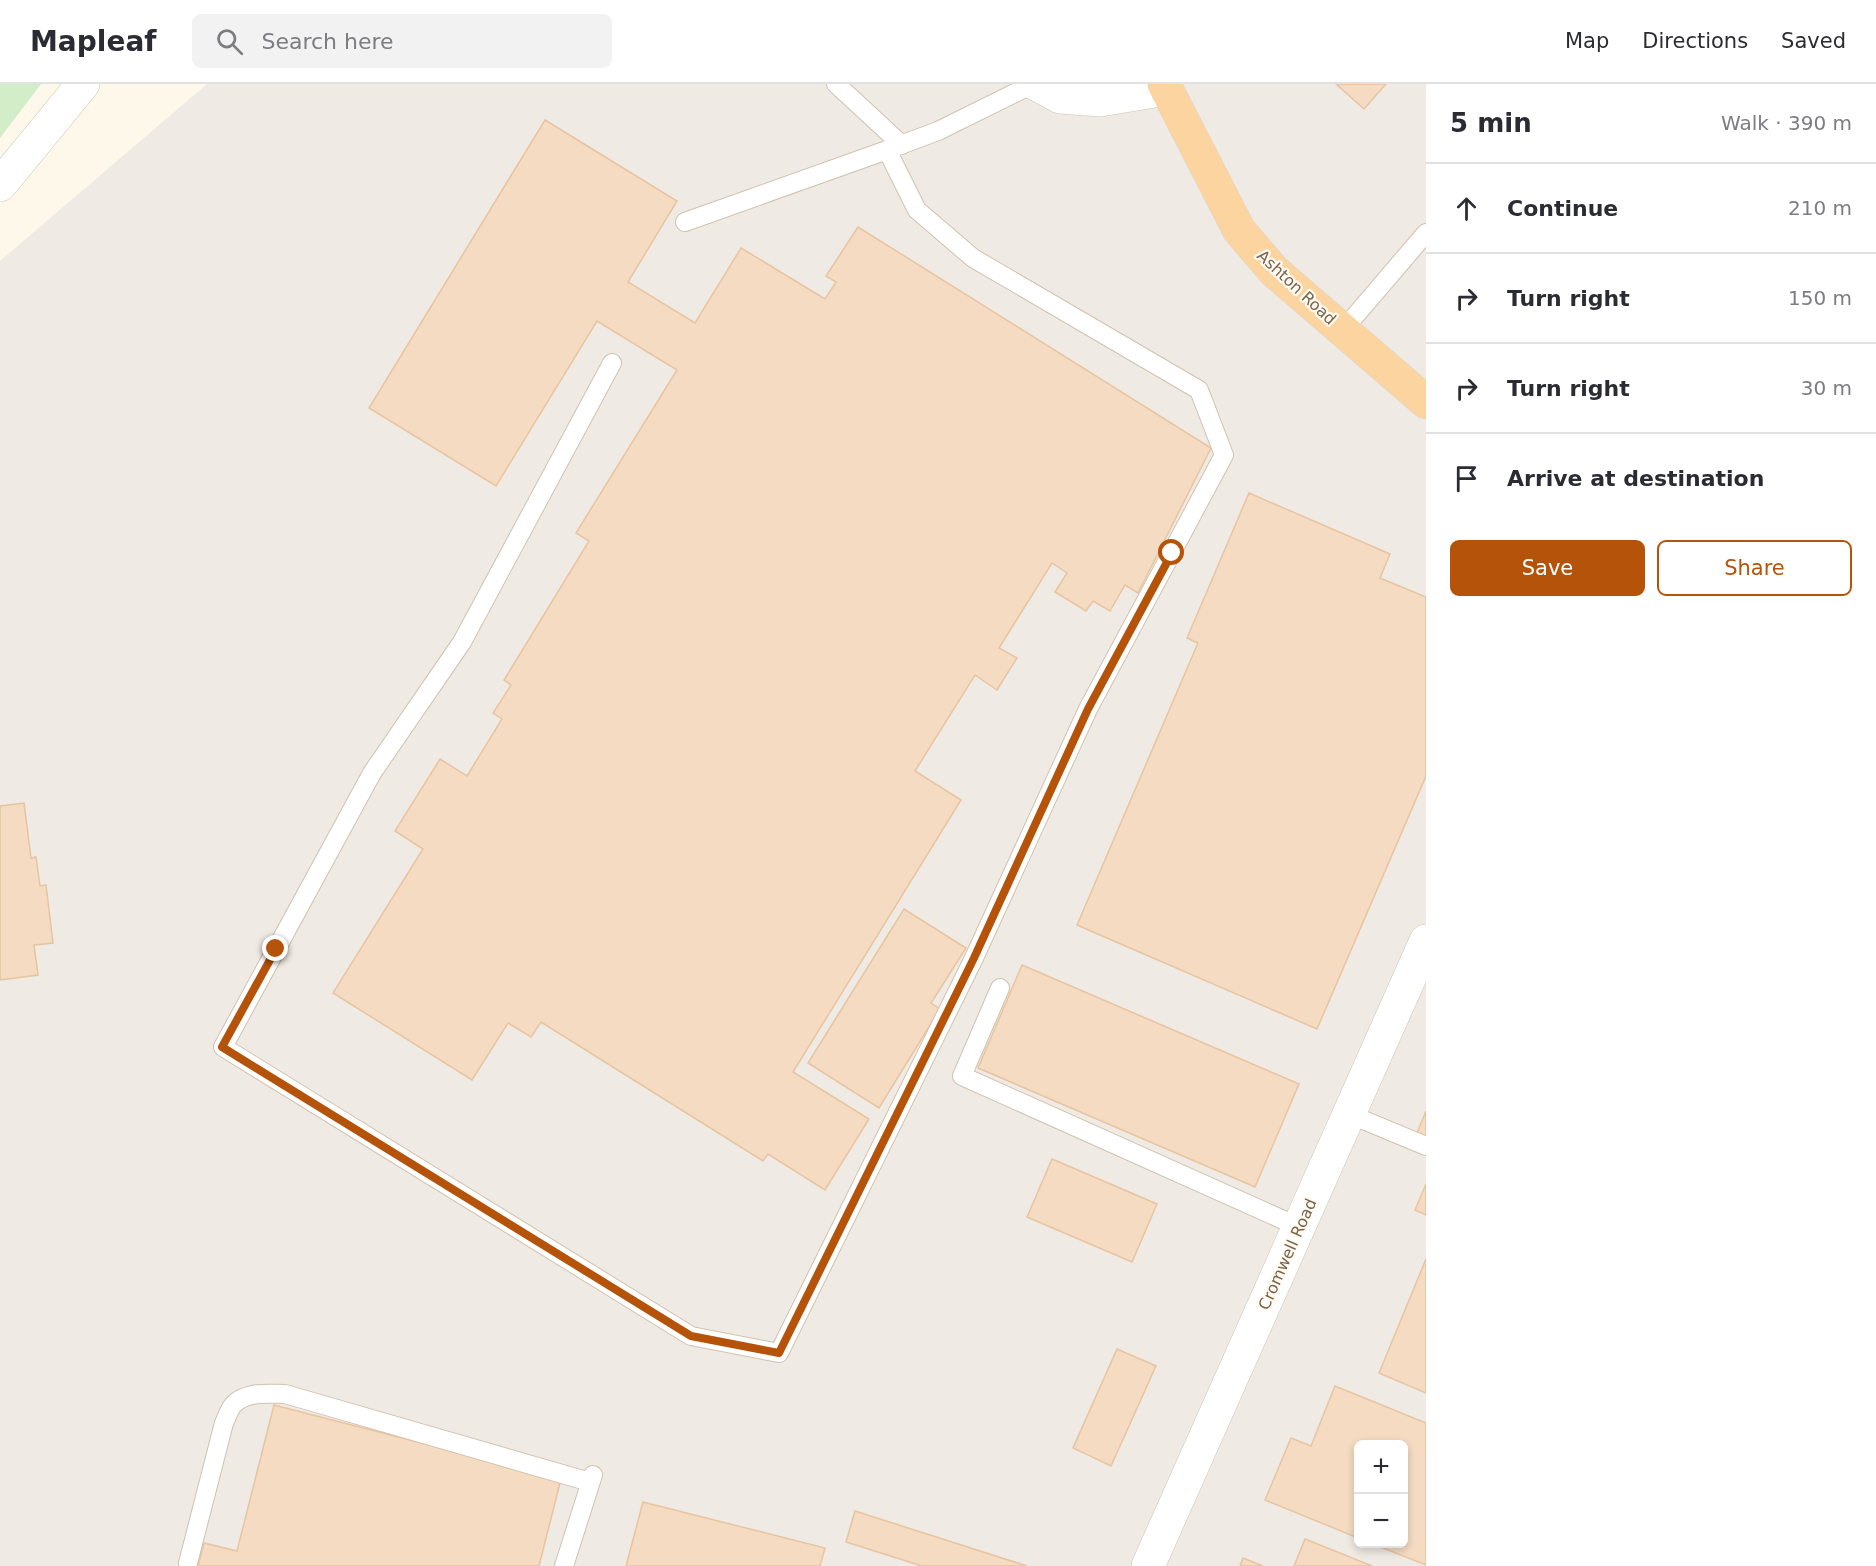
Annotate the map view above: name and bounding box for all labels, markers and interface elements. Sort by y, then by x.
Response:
search box [192,14,612,68]
text: Mapleaf [30,25,156,58]
icon: search [213,25,246,58]
text: Search here [261,29,394,54]
text: Map [1565,29,1609,53]
text: Directions [1642,29,1748,53]
text: Saved [1781,29,1846,53]
text: 5 min [1450,108,1532,138]
text: Walk · 390 m [1721,111,1852,135]
icon: ahead [1450,192,1483,225]
text: Continue [1507,196,1618,221]
text: 210 m [1788,196,1852,220]
street label: Ashton Road [1253,246,1340,329]
icon: right [1450,282,1483,315]
text: Turn right [1507,286,1630,311]
text: 150 m [1788,286,1852,310]
icon: right [1450,372,1483,405]
text: Turn right [1507,376,1630,401]
text: 30 m [1801,376,1852,400]
icon: arrive [1450,462,1483,495]
text: Arrive at destination [1507,466,1764,491]
route start [1158,539,1184,565]
button: Save [1450,540,1645,596]
button: Share [1657,540,1852,596]
route end [262,935,288,961]
street label: Cromwell Road [1254,1196,1321,1313]
map controls [1354,1440,1408,1548]
button: + [1354,1440,1408,1494]
button: − [1354,1494,1408,1548]

